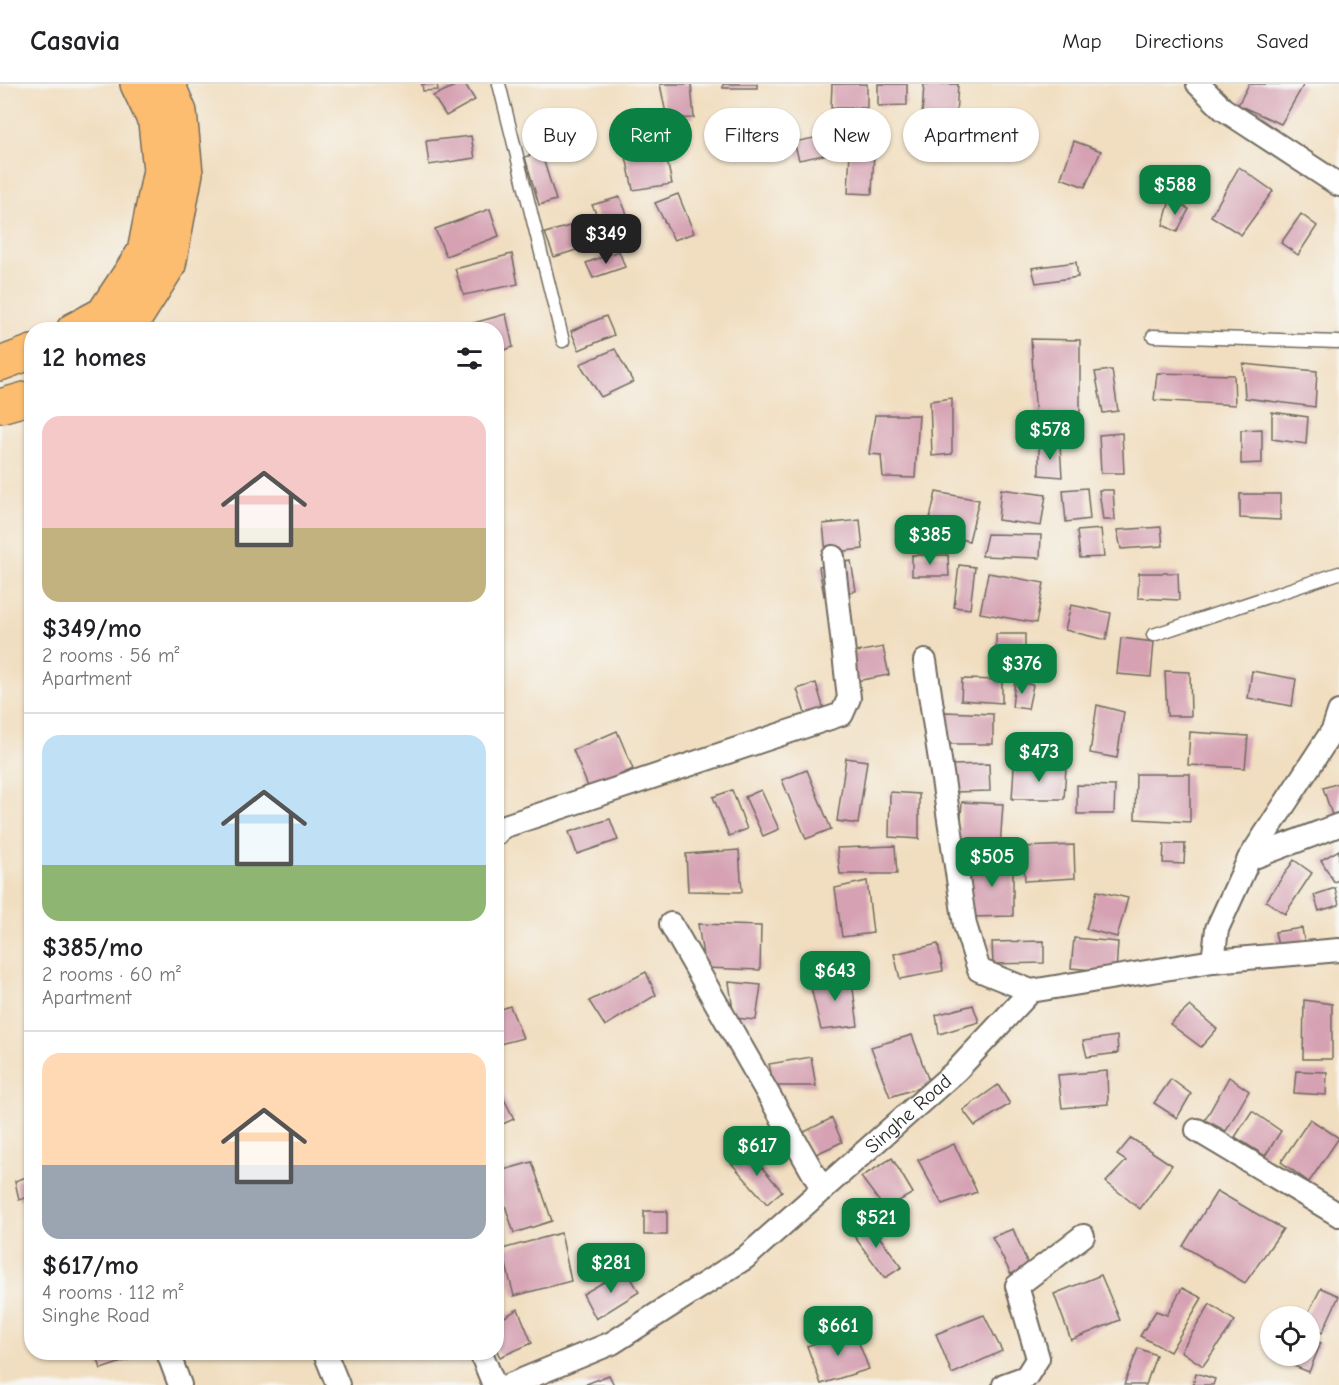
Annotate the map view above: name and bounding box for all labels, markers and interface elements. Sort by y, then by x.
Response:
text: Casavia [30,25,120,57]
text: Map [1062,29,1102,53]
text: Directions [1135,29,1224,53]
text: Saved [1257,29,1309,53]
chip: Buy [522,108,597,162]
chip: Rent [609,108,692,162]
chip: Filters [704,108,800,162]
chip: New [812,108,891,162]
chip: Apartment [903,108,1039,162]
pin: $588 [1139,165,1211,216]
text: $588 [1153,173,1197,196]
pin: $349 [570,214,642,265]
text: $349 [585,222,627,245]
icon: filters [453,342,486,375]
text: 12 homes [42,343,146,373]
pin: $578 [1014,410,1086,461]
text: $578 [1029,418,1071,441]
icon: home [210,455,318,563]
pin: $385 [894,515,966,566]
text: $385 [909,523,951,546]
text: $349/mo [42,614,142,644]
text: 2 rooms · 56 m² [42,644,180,667]
pin: $376 [986,644,1058,695]
text: $376 [1002,652,1042,675]
text: Apartment [42,667,132,690]
pin: $473 [1003,732,1075,783]
text: $473 [1019,740,1059,763]
icon: home [210,774,318,882]
pin: $505 [956,837,1028,888]
text: $505 [970,845,1014,868]
text: $385/mo [42,933,143,963]
pin: $643 [799,951,871,1002]
text: $643 [814,959,856,982]
text: 2 rooms · 60 m² [42,963,181,986]
text: Apartment [42,986,132,1009]
street label: Singhe Road [860,1069,956,1158]
icon: home [210,1092,318,1200]
pin: $617 [721,1126,793,1177]
text: $617 [737,1134,777,1157]
pin: $521 [840,1198,912,1249]
text: $521 [856,1206,896,1229]
pin: $281 [575,1243,647,1294]
text: $617/mo [42,1251,139,1281]
text: $281 [591,1251,631,1274]
text: 4 rooms · 112 m² [42,1281,183,1304]
text: Singhe Road [42,1304,150,1327]
pin: $661 [802,1306,874,1357]
map controls [1260,1306,1320,1366]
button: locate [1260,1306,1320,1366]
text: $661 [818,1314,858,1337]

